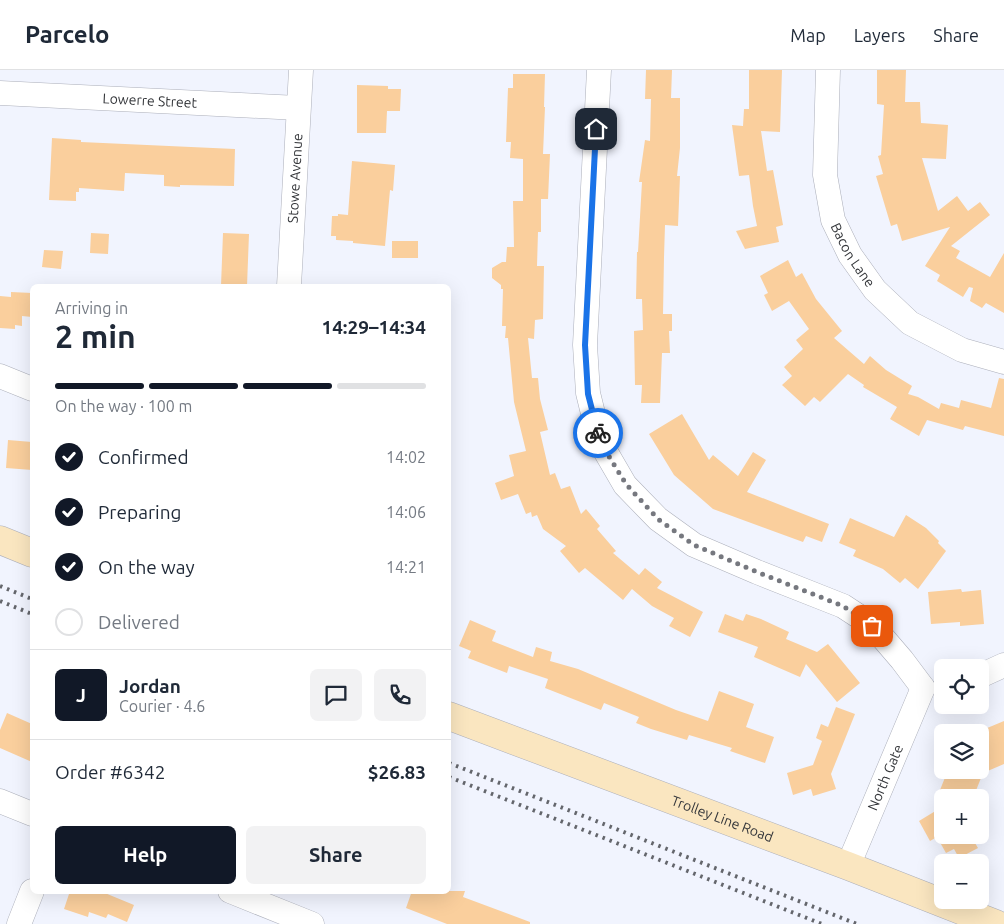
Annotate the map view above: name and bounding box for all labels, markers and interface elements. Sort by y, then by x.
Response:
text: Parcelo [25,21,109,48]
text: Map [790,25,826,45]
text: Layers [854,25,905,45]
text: Share [933,25,979,45]
street label: Lowerre Street [102,90,198,111]
pin [575,108,617,150]
icon: home [582,115,610,143]
street label: Stowe Avenue [285,133,305,224]
street label: Bacon Lane [828,220,878,290]
text: Arriving in [55,299,128,317]
text: 14:29–14:34 [321,316,426,338]
text: 2 min [55,318,136,354]
text: On the way · 100 m [55,397,192,415]
courier [573,408,623,458]
icon: bike [584,419,612,447]
icon: check [55,443,83,471]
text: Confirmed [98,446,189,468]
text: 14:02 [386,448,426,466]
icon: check [55,498,83,526]
text: Preparing [98,501,182,523]
text: 14:06 [386,503,426,521]
icon: check [55,553,83,581]
text: On the way [98,556,195,578]
text: 14:21 [386,558,426,576]
pin [851,605,893,647]
text: Delivered [98,611,180,633]
icon: bag [858,612,886,640]
map controls [934,659,989,909]
button: locate [934,659,989,714]
button: chat [310,669,362,721]
button: phone [374,669,426,721]
text: Jordan [119,675,181,697]
text: J [76,684,86,706]
text: Courier · 4.6 [119,697,205,715]
button: layers [934,724,989,779]
street label: North Gate [864,742,906,813]
text: Order #6342 [55,761,165,783]
text: $26.83 [368,761,426,783]
button: + [934,789,989,844]
street label: Trolley Line Road [669,792,776,845]
button: Help [55,826,236,884]
button: Share [246,826,426,884]
button: − [934,854,989,909]

